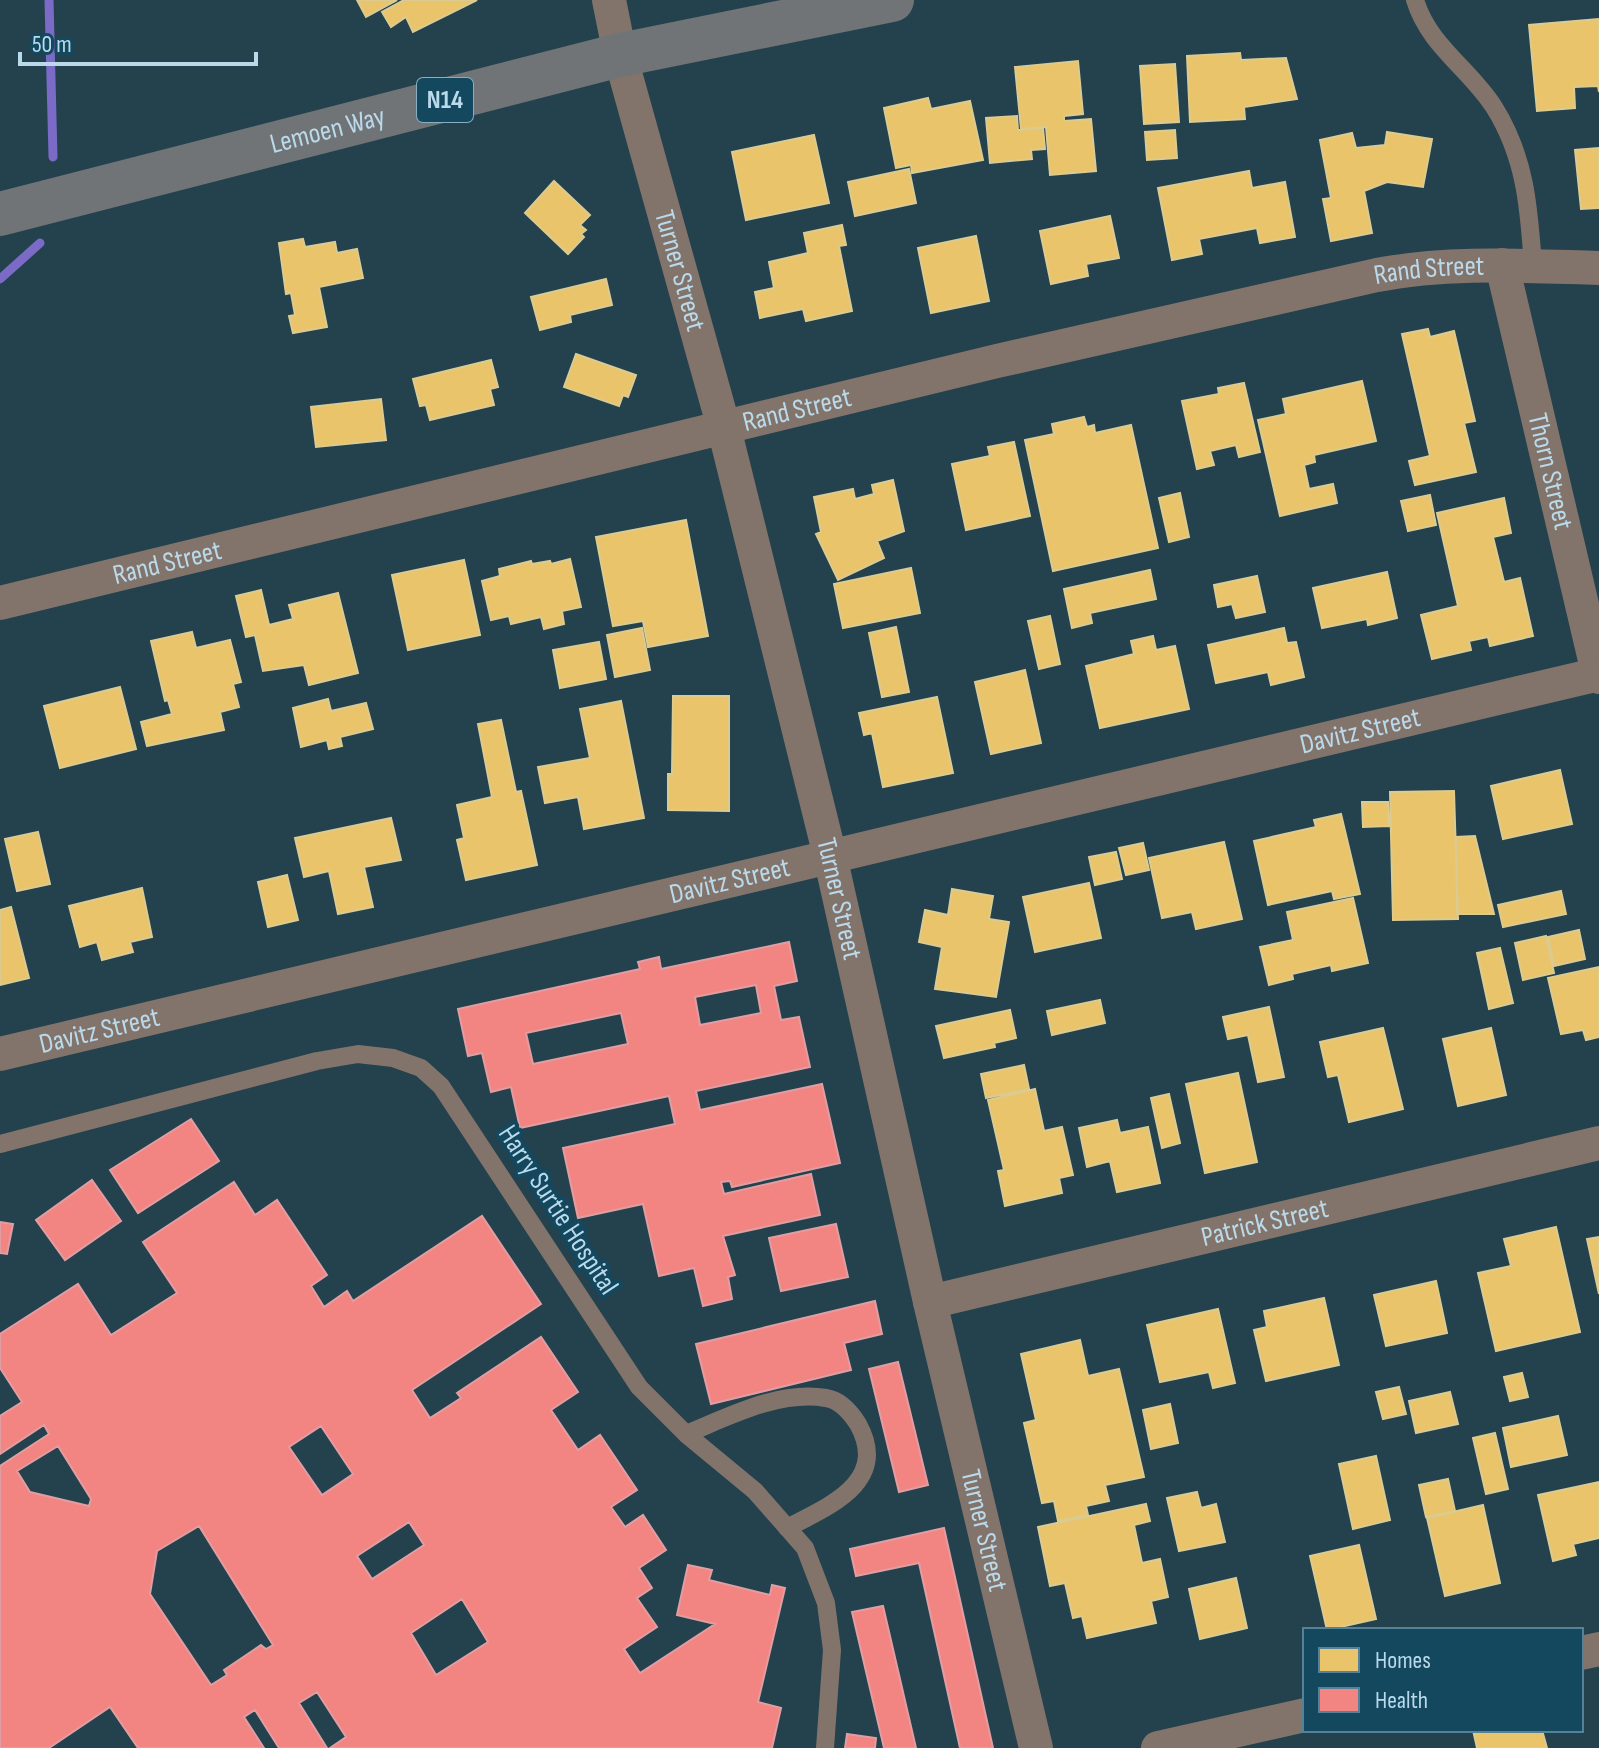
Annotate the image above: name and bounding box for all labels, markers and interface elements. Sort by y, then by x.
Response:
scale bar [20,16,256,66]
text: 50 m [32,30,72,59]
road number: N14 [417,78,473,122]
street label: Lemoen Way [266,99,389,161]
street label: Turner Street [648,207,713,335]
street label: Rand Street [1371,249,1484,292]
street label: Rand Street [739,380,854,439]
street label: Thorn Street [1521,410,1580,533]
street label: Rand Street [110,533,225,592]
street label: Davitz Street [1297,701,1424,761]
street label: Turner Street [810,834,869,963]
street label: Davitz Street [666,850,793,911]
street label: Davitz Street [36,1000,163,1061]
street label: Harry Surtie Hospital [491,1119,625,1301]
street label: Patrick Street [1198,1191,1332,1253]
street label: Turner Street [954,1466,1015,1594]
legend [1303,1628,1583,1732]
text: Homes [1375,1646,1431,1675]
text: Health [1375,1686,1428,1715]

